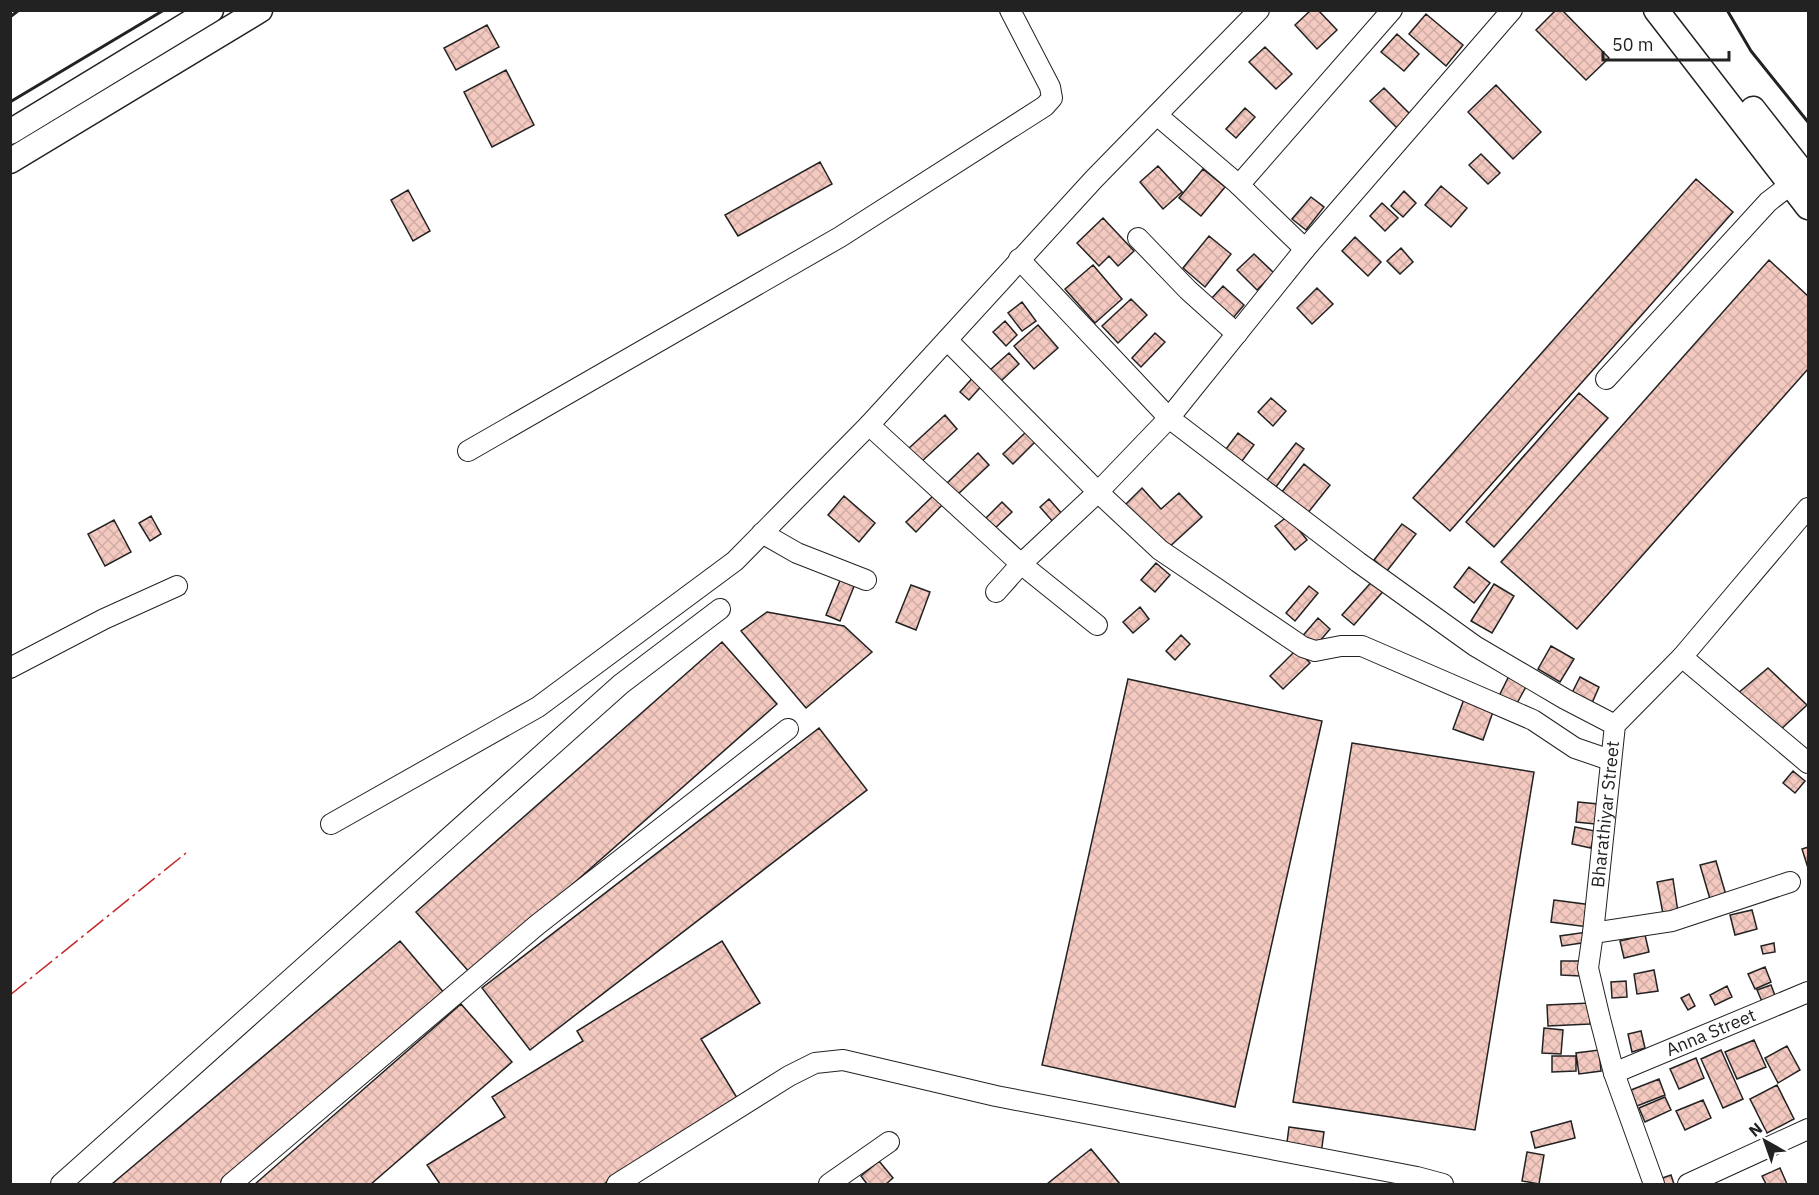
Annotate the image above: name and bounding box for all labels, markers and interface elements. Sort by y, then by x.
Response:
scale bar [1603,24,1729,62]
text: 50 m [1612,33,1654,56]
street label: Bharathiyar Street [1586,740,1624,889]
street label: Anna Street [1662,1003,1759,1061]
north arrow [1735,1111,1795,1171]
text: N [1744,1118,1766,1141]

